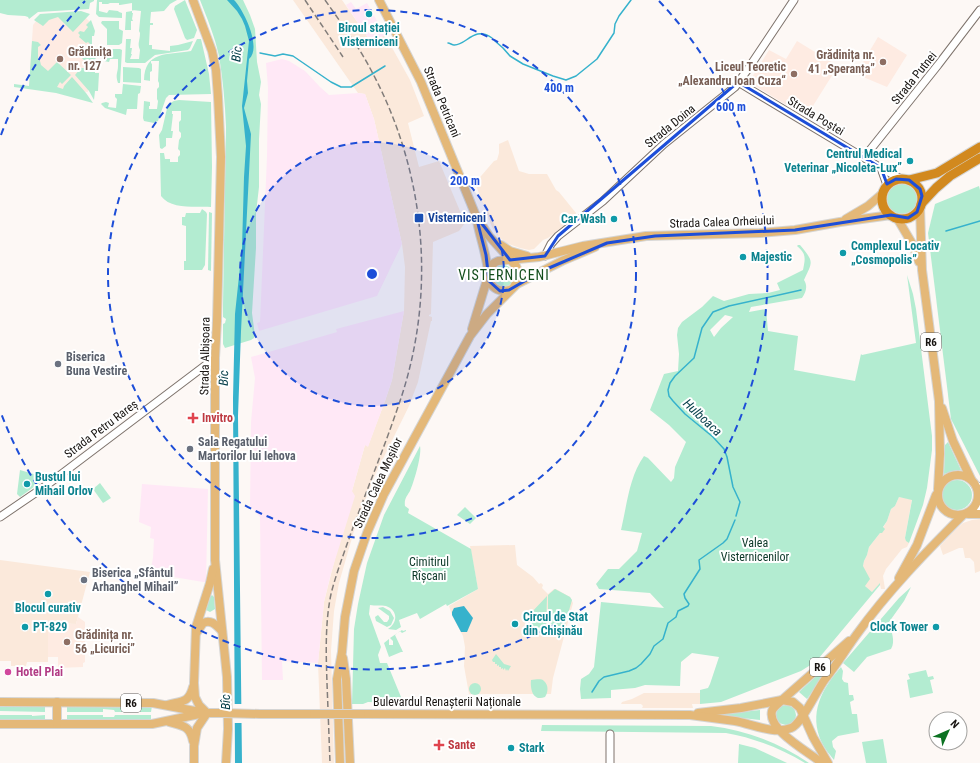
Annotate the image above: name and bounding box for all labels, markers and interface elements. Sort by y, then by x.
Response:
marker: Biroul stației Visterniceni [364,9,374,19]
place label: Biroul stației Visterniceni [338,21,400,49]
place label: Grădinița nr. 127 [68,45,112,73]
water label: Bîc [228,45,245,63]
place label: Grădinița nr. 41 „Speranța” [808,48,875,77]
street label: Strada Putnei [889,49,939,107]
marker: Grădinița nr. 127 [55,54,65,64]
marker: Grădinița nr. 41 „Speranța” [878,57,888,67]
place label: Liceul Teoretic „Alexandru Ioan Cuza“ [678,60,786,88]
street label: Strada Petricani [421,65,463,139]
marker: Liceul Teoretic „Alexandru Ioan Cuza“ [789,69,799,79]
text: 400 m [544,81,574,95]
street label: Strada Poștei [785,94,847,139]
text: 600 m [716,100,746,114]
street label: Strada Doina [642,101,698,151]
place label: Centrul Medical Veterinar „Nicoleta-Lux” [784,147,902,175]
marker: Centrul Medical Veterinar „Nicoleta-Lux” [905,156,915,166]
text: 200 m [450,174,480,188]
place label: Visterniceni [428,211,486,225]
marker: Visterniceni [413,212,425,224]
place label: Car Wash [561,212,606,226]
street label: Strada Calea Orheiului [669,213,775,231]
marker: Car Wash [609,214,619,224]
place label: Complexul Locativ „Cosmopolis” [851,239,940,267]
marker: Complexul Locativ „Cosmopolis” [838,248,848,258]
place label: Majestic [751,250,793,264]
marker: Majestic [738,252,748,262]
centre of rings [365,267,379,281]
district label: VISTERNICENI [458,267,550,283]
street label: Strada Albișoara [197,317,214,395]
road number: R6 [921,333,941,351]
place label: Biserica Buna Vestire [66,350,127,378]
marker: Biserica Buna Vestire [53,359,63,369]
water label: Bîc [216,370,231,386]
water label: Hulboaca [680,396,725,439]
street label: Strada Petru Rareș [62,397,141,462]
place label: Invitro [202,411,233,425]
marker: Invitro [187,412,199,424]
place label: Sala Regatului Martorilor lui Iehova [198,435,296,463]
street label: Strada Calea Moșilor [351,435,406,531]
marker: Sala Regatului Martorilor lui Iehova [185,444,195,454]
place label: Bustul lui Mihail Orlov [35,470,94,498]
marker: Bustul lui Mihail Orlov [22,479,32,489]
park label: Valea Visternicenilor [721,536,790,564]
park label: Cimitirul Rîșcani [409,555,449,584]
place label: Biserica „Sfântul Arhanghel Mihail” [92,566,179,594]
marker: Biserica „Sfântul Arhanghel Mihail” [79,575,89,585]
marker: Blocul curativ [43,589,53,599]
place label: Blocul curativ [15,601,82,615]
place label: Circul de Stat din Chișinău [523,610,588,639]
marker: Circul de Stat din Chișinău [510,619,520,629]
place label: PT-829 [33,620,67,634]
place label: Clock Tower [870,620,928,634]
marker: PT-829 [20,622,30,632]
marker: Clock Tower [931,622,941,632]
place label: Grădinița nr. 56 „Licurici” [75,628,135,656]
marker: Grădinița nr. 56 „Licurici” [62,637,72,647]
road number: R6 [810,658,830,676]
place label: Hotel Plai [16,665,63,679]
marker: Hotel Plai [3,667,13,677]
road number: R6 [121,694,141,712]
water label: Bîc [218,694,233,710]
street label: Bulevardul Renașterii Naționale [373,695,521,710]
north arrow [928,711,968,751]
text: N [948,717,962,731]
place label: Sante [448,738,476,752]
marker: Sante [433,739,445,751]
place label: Stark [519,741,545,755]
marker: Stark [506,743,516,753]

